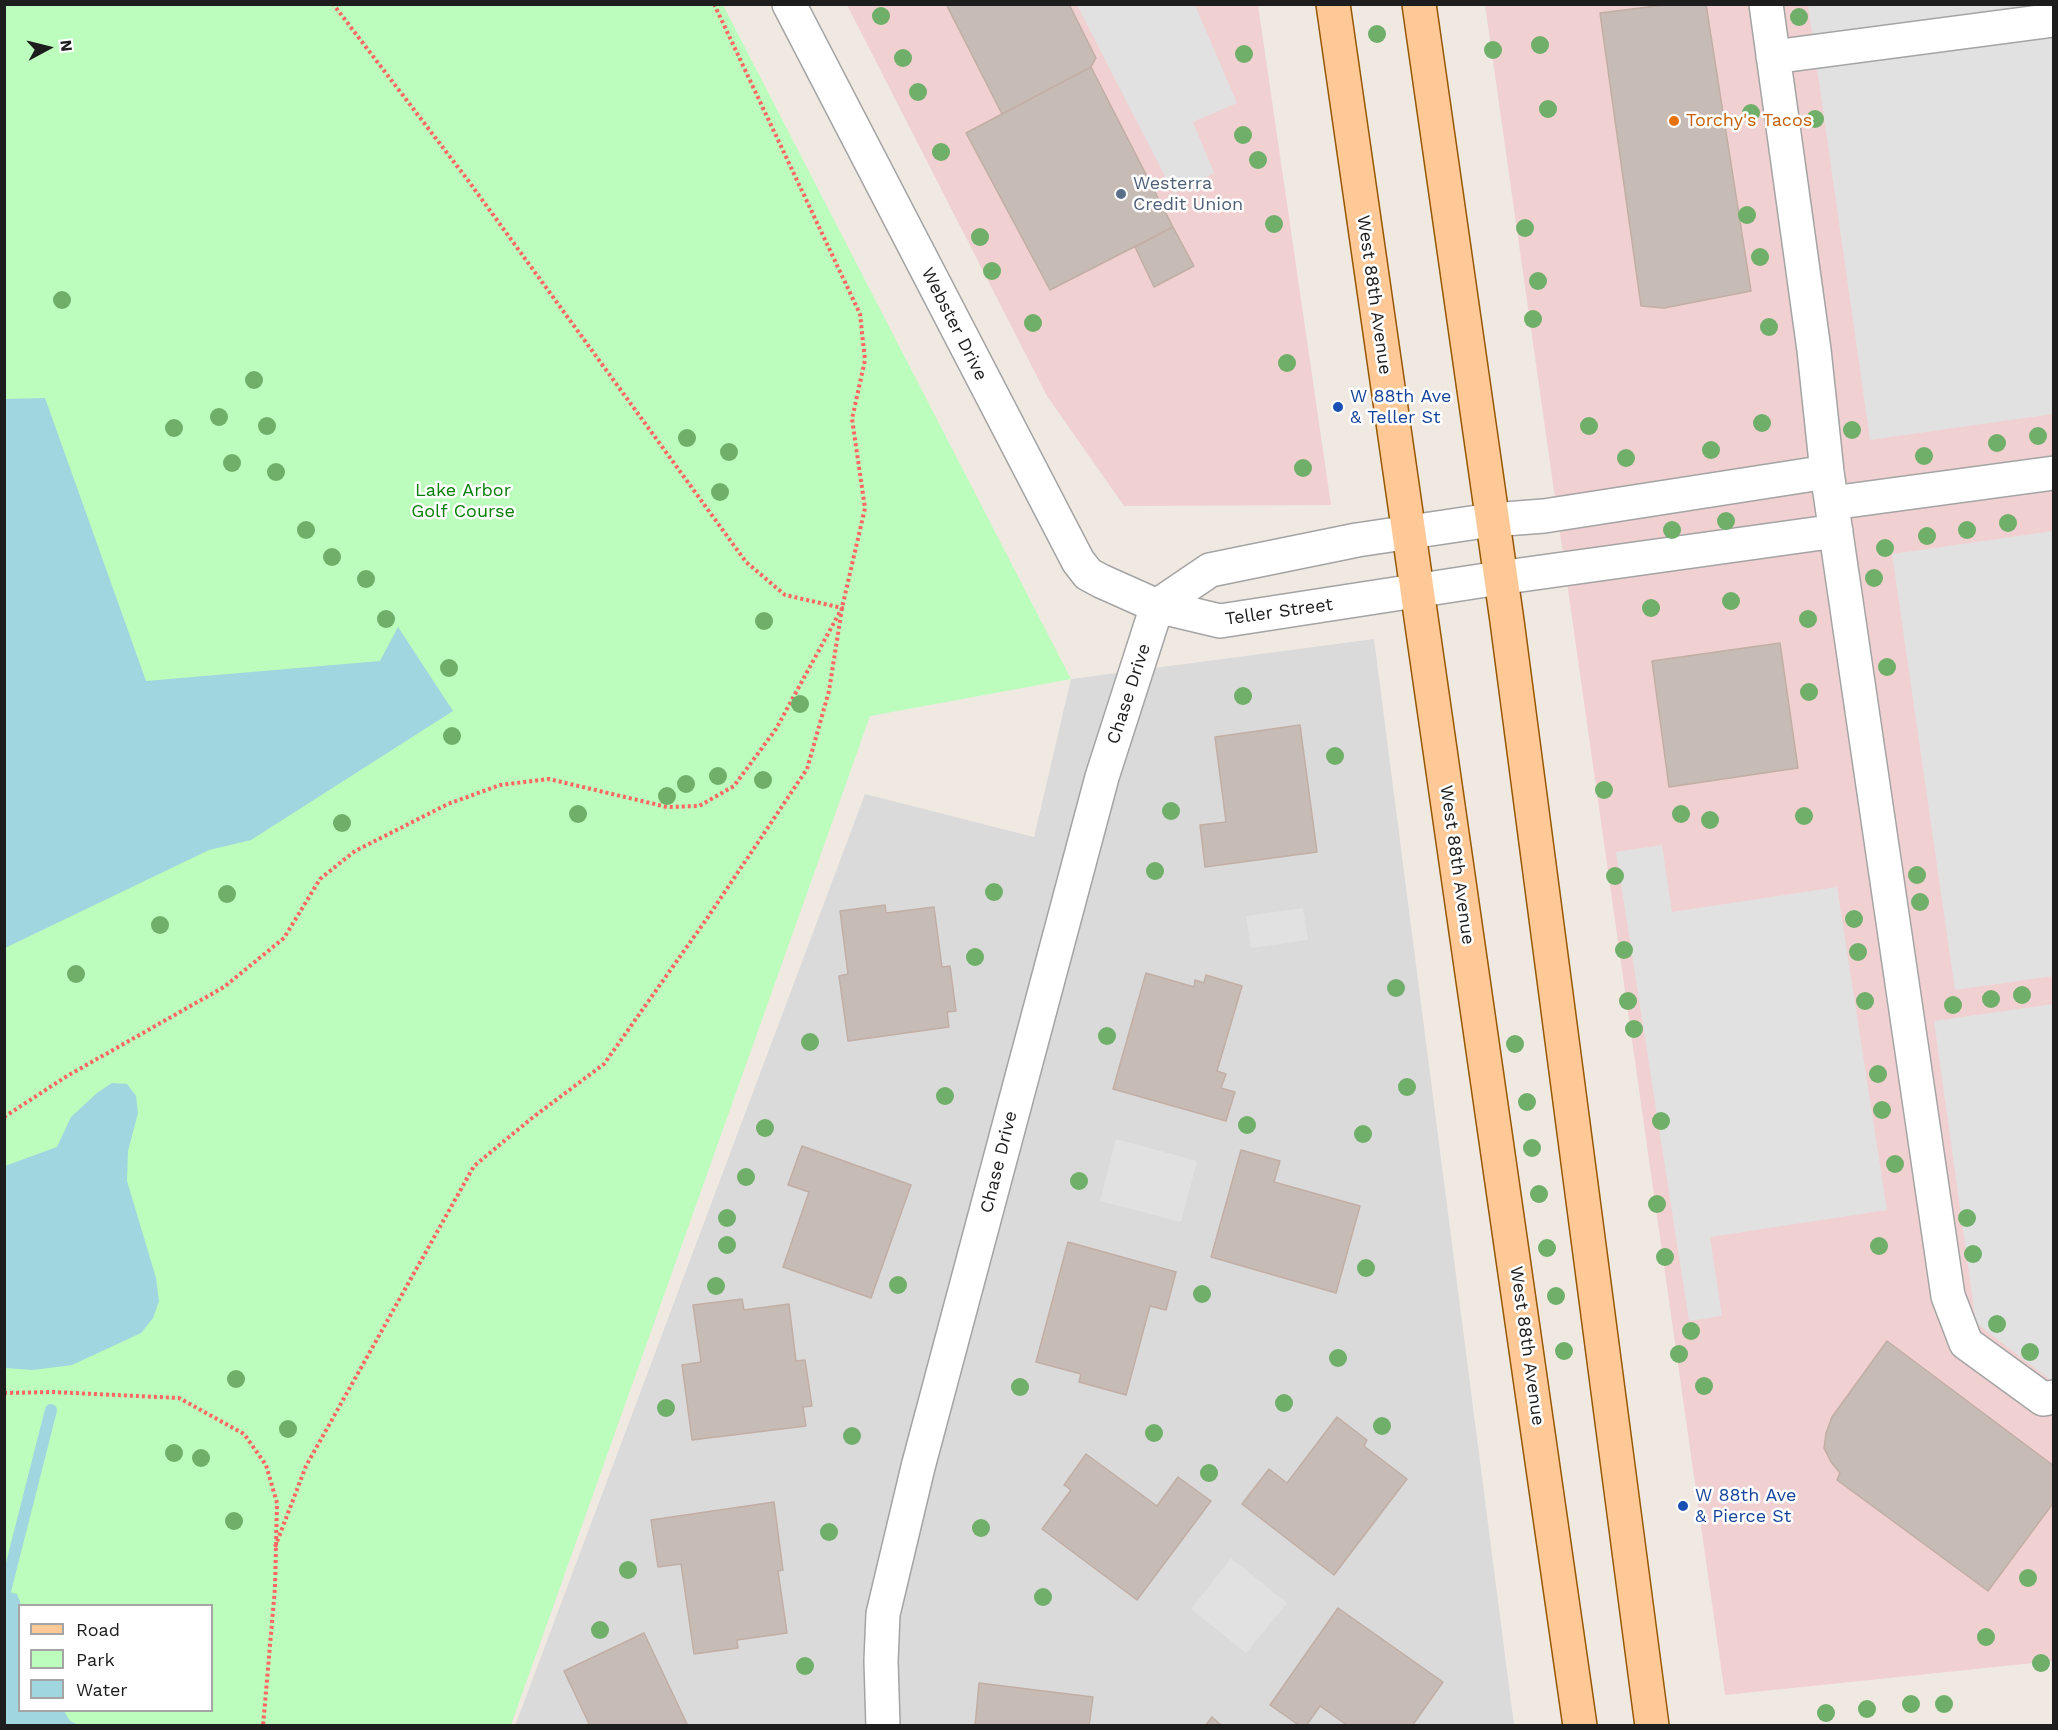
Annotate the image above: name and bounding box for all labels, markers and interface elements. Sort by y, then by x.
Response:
north arrow [18,18,78,78]
text: N [56,39,77,53]
place label: Torchy's Tacos [1686,110,1812,132]
marker: Torchy's Tacos [1667,114,1681,128]
place label: Westerra Credit Union [1133,173,1243,216]
marker: Westerra Credit Union [1114,187,1128,201]
street label: West 88th Avenue [1352,214,1396,376]
street label: Webster Drive [916,264,992,384]
place label: W 88th Ave & Teller St [1350,386,1451,428]
marker: W 88th Ave & Teller St [1331,400,1345,414]
park label: Lake Arbor Golf Course [411,480,515,522]
street label: Teller Street [1224,594,1334,630]
street label: Chase Drive [1103,641,1155,747]
street label: West 88th Avenue [1435,784,1479,946]
street label: Chase Drive [976,1109,1022,1215]
street label: West 88th Avenue [1505,1265,1549,1427]
place label: W 88th Ave & Pierce St [1695,1485,1796,1528]
marker: W 88th Ave & Pierce St [1676,1499,1690,1513]
legend [18,1604,213,1712]
text: Road [76,1619,120,1640]
text: Park [76,1649,115,1670]
text: Water [76,1679,128,1700]

